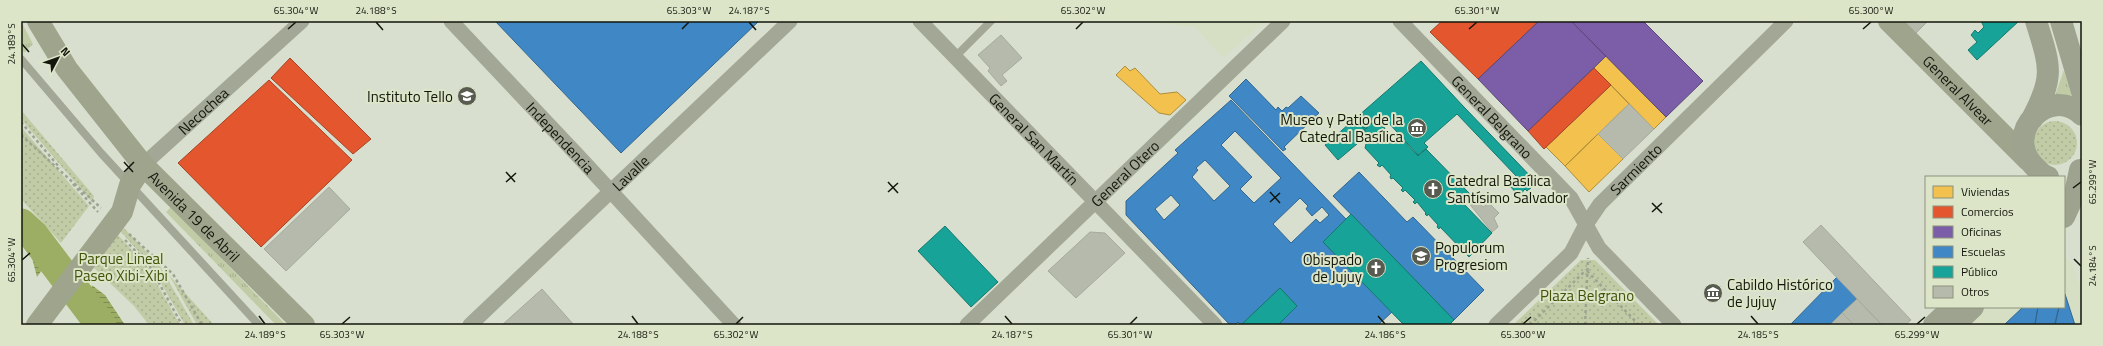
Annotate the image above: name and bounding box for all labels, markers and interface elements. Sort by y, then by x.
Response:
text: 65.304°W [274,3,318,18]
text: 24.188°S [355,3,397,18]
text: 65.303°W [667,3,711,18]
text: 24.187°S [728,3,770,18]
text: 65.302°W [1061,3,1105,18]
text: 65.301°W [1455,3,1499,18]
text: 65.300°W [1849,3,1893,18]
text: 24.189°S [4,23,19,65]
north arrow [38,38,78,78]
text: N [57,43,74,60]
street label: General Alvear [1918,50,1999,131]
street label: General Belgrano [1446,70,1538,164]
street label: Necochea [172,81,234,140]
place label: Instituto Tello [367,85,453,108]
school or university icon: Instituto Tello [456,85,478,107]
street label: General San Martín [984,87,1085,190]
street label: Independencia [521,96,601,179]
place label: Museo y Patio de la Catedral Basílica [1280,108,1403,148]
museum icon: Museo y Patio de la Catedral Basílica [1406,117,1428,139]
street label: General Otero [1085,134,1164,212]
street label: Sarmiento [1604,138,1667,200]
street label: Lavalle [606,149,654,196]
text: 65.299°W [2085,160,2100,204]
street label: Avenida 19 de Abril [143,165,246,267]
place label: Catedral Basílica Santísimo Salvador [1447,169,1568,209]
legend [1925,176,2065,308]
church icon: Catedral Basílica Santísimo Salvador [1422,178,1444,200]
text: Viviendas [1961,182,2010,201]
text: Comercios [1961,202,2014,221]
text: Oficinas [1961,222,2002,241]
place label: Populorum Progresiom [1435,236,1508,276]
text: 65.304°W [4,238,19,282]
text: Escuelas [1961,242,2006,261]
school or university icon: Populorum Progresiom [1410,245,1432,267]
text: 24.184°S [2085,245,2100,287]
park label: Parque Lineal Paseo Xibi-Xibi [74,247,168,287]
place label: Obispado de Jujuy [1303,248,1362,288]
church icon: Obispado de Jujuy [1365,257,1387,279]
text: Público [1961,262,1998,281]
place label: Cabildo Histórico de Jujuy [1727,273,1833,313]
museum icon: Cabildo Histórico de Jujuy [1702,282,1724,304]
text: Otros [1961,282,1990,301]
park label: Plaza Belgrano [1540,284,1634,307]
text: 24.189°S [244,327,286,342]
text: 65.303°W [320,327,364,342]
text: 24.188°S [617,327,659,342]
text: 65.302°W [714,327,758,342]
text: 24.187°S [991,327,1033,342]
text: 65.301°W [1108,327,1152,342]
text: 24.186°S [1364,327,1406,342]
text: 65.300°W [1501,327,1545,342]
text: 24.185°S [1737,327,1779,342]
text: 65.299°W [1895,327,1939,342]

